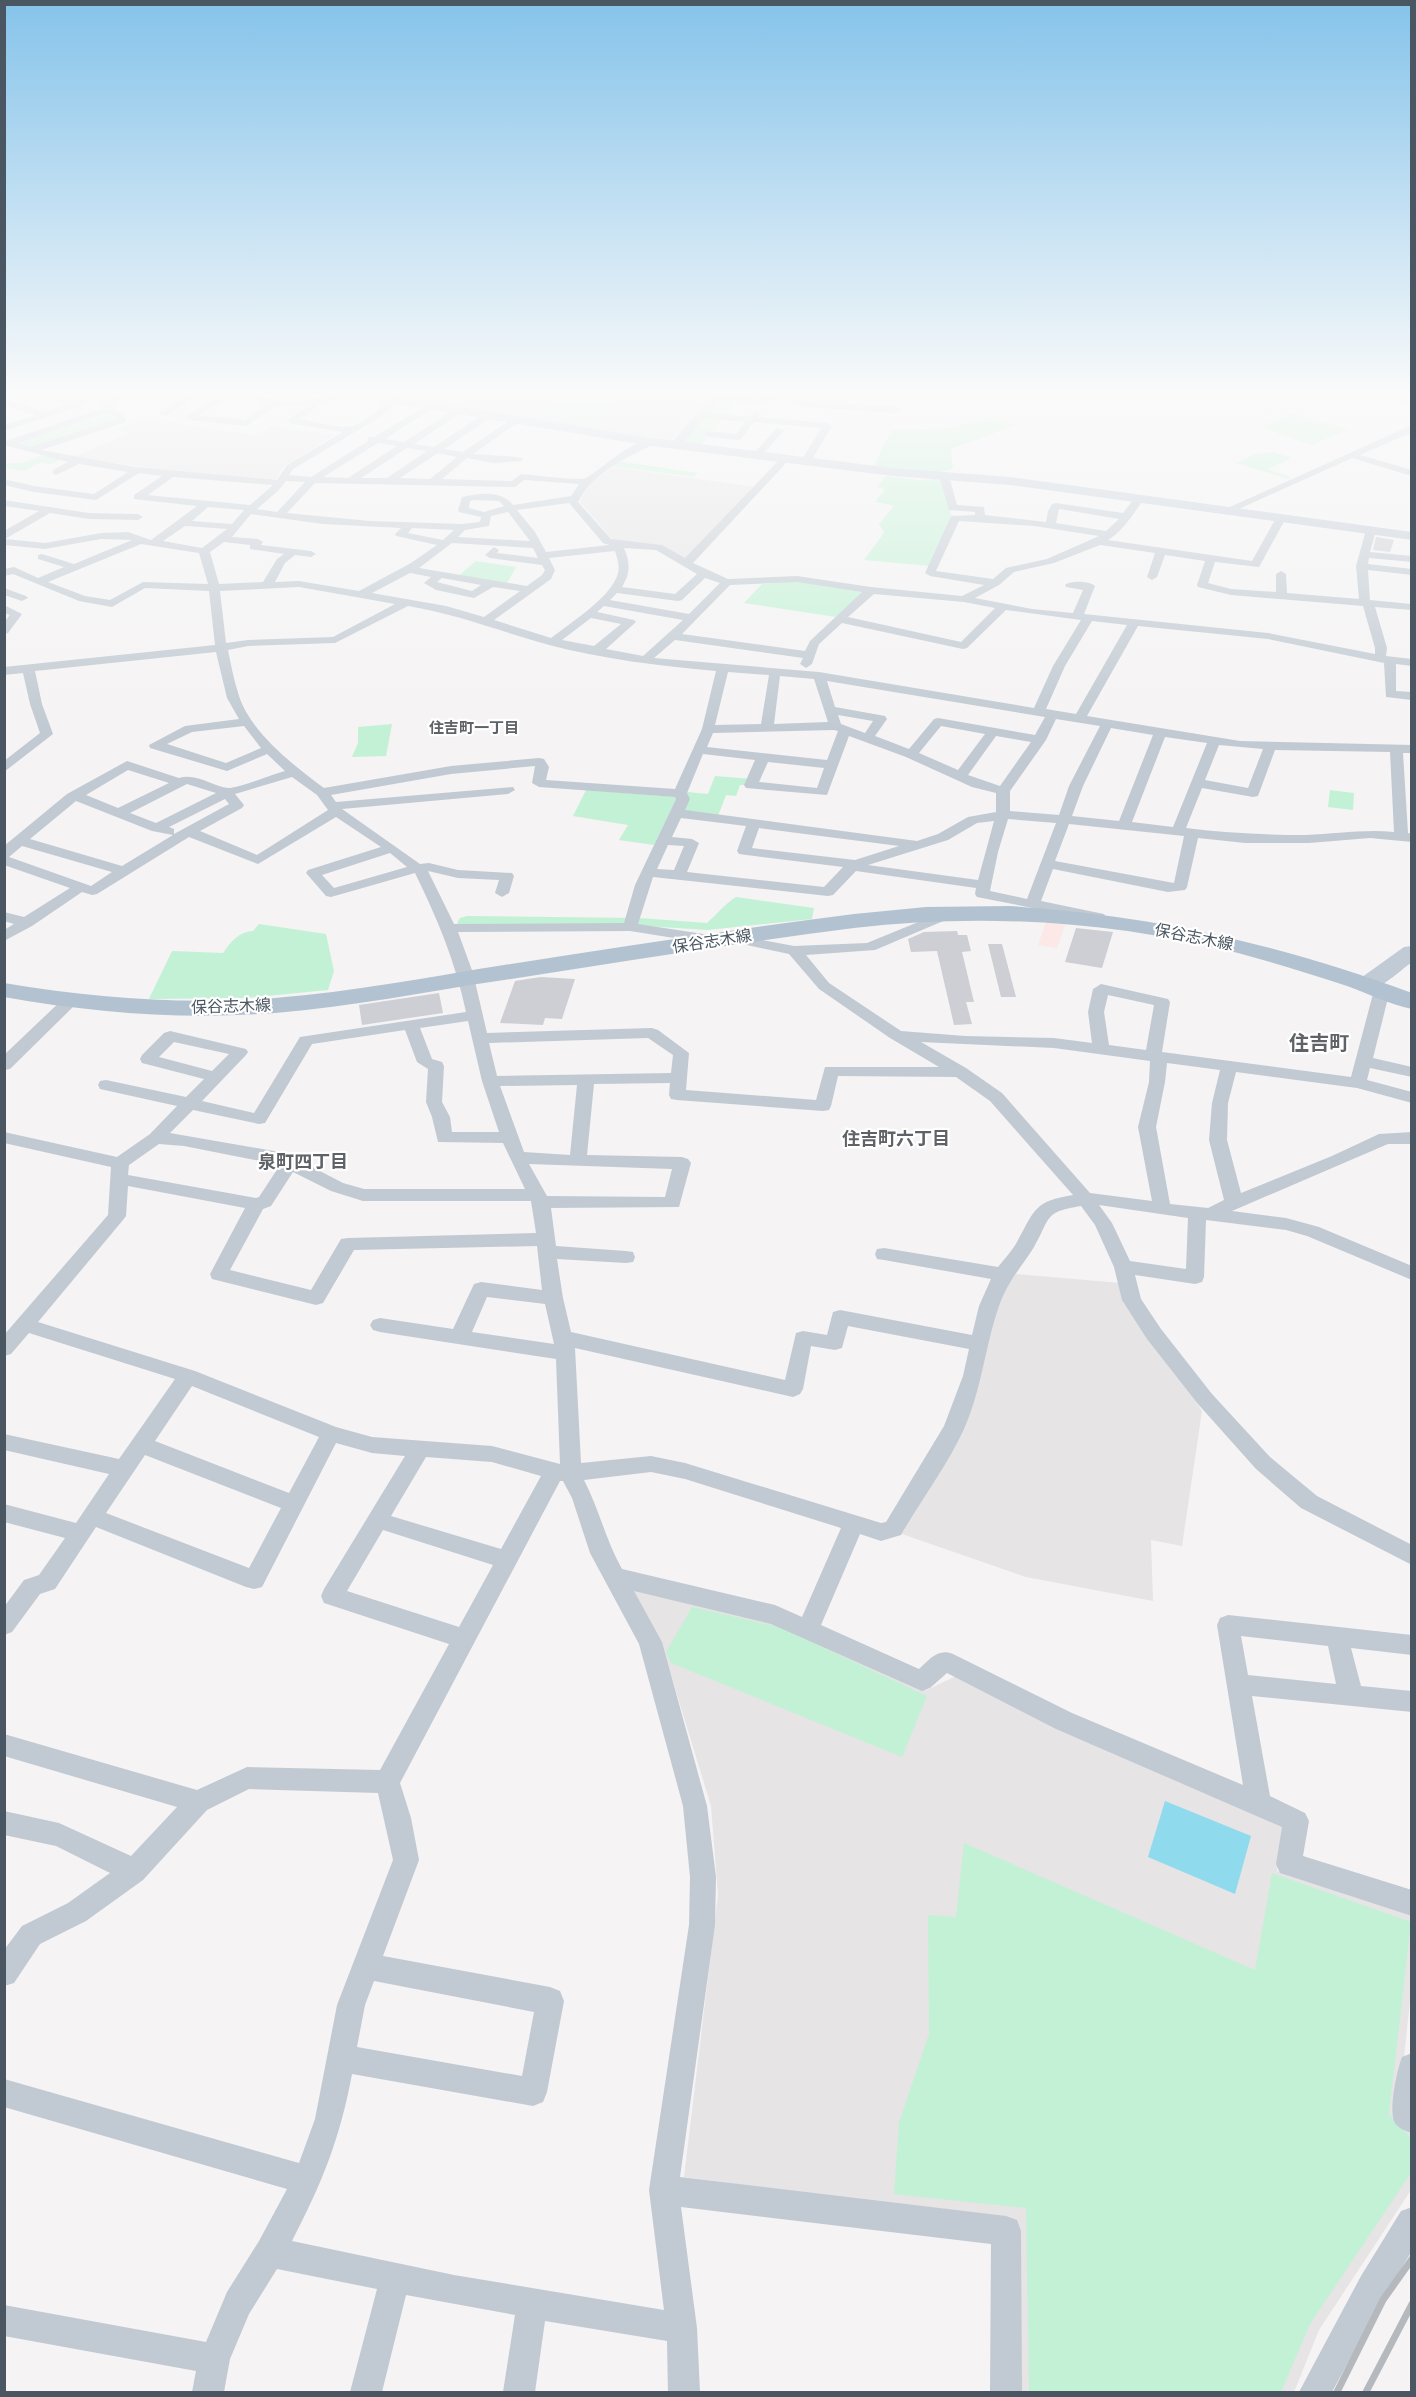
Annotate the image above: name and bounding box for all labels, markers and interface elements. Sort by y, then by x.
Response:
district label: 住吉町一丁目 [429,719,519,737]
street label: 保谷志木線 [1153,920,1235,954]
street label: 保谷志木線 [671,925,753,957]
street label: 保谷志木線 [191,995,271,1017]
district label: 住吉町 [1289,1031,1349,1055]
district label: 住吉町六丁目 [842,1128,950,1149]
district label: 泉町四丁目 [258,1151,348,1172]

